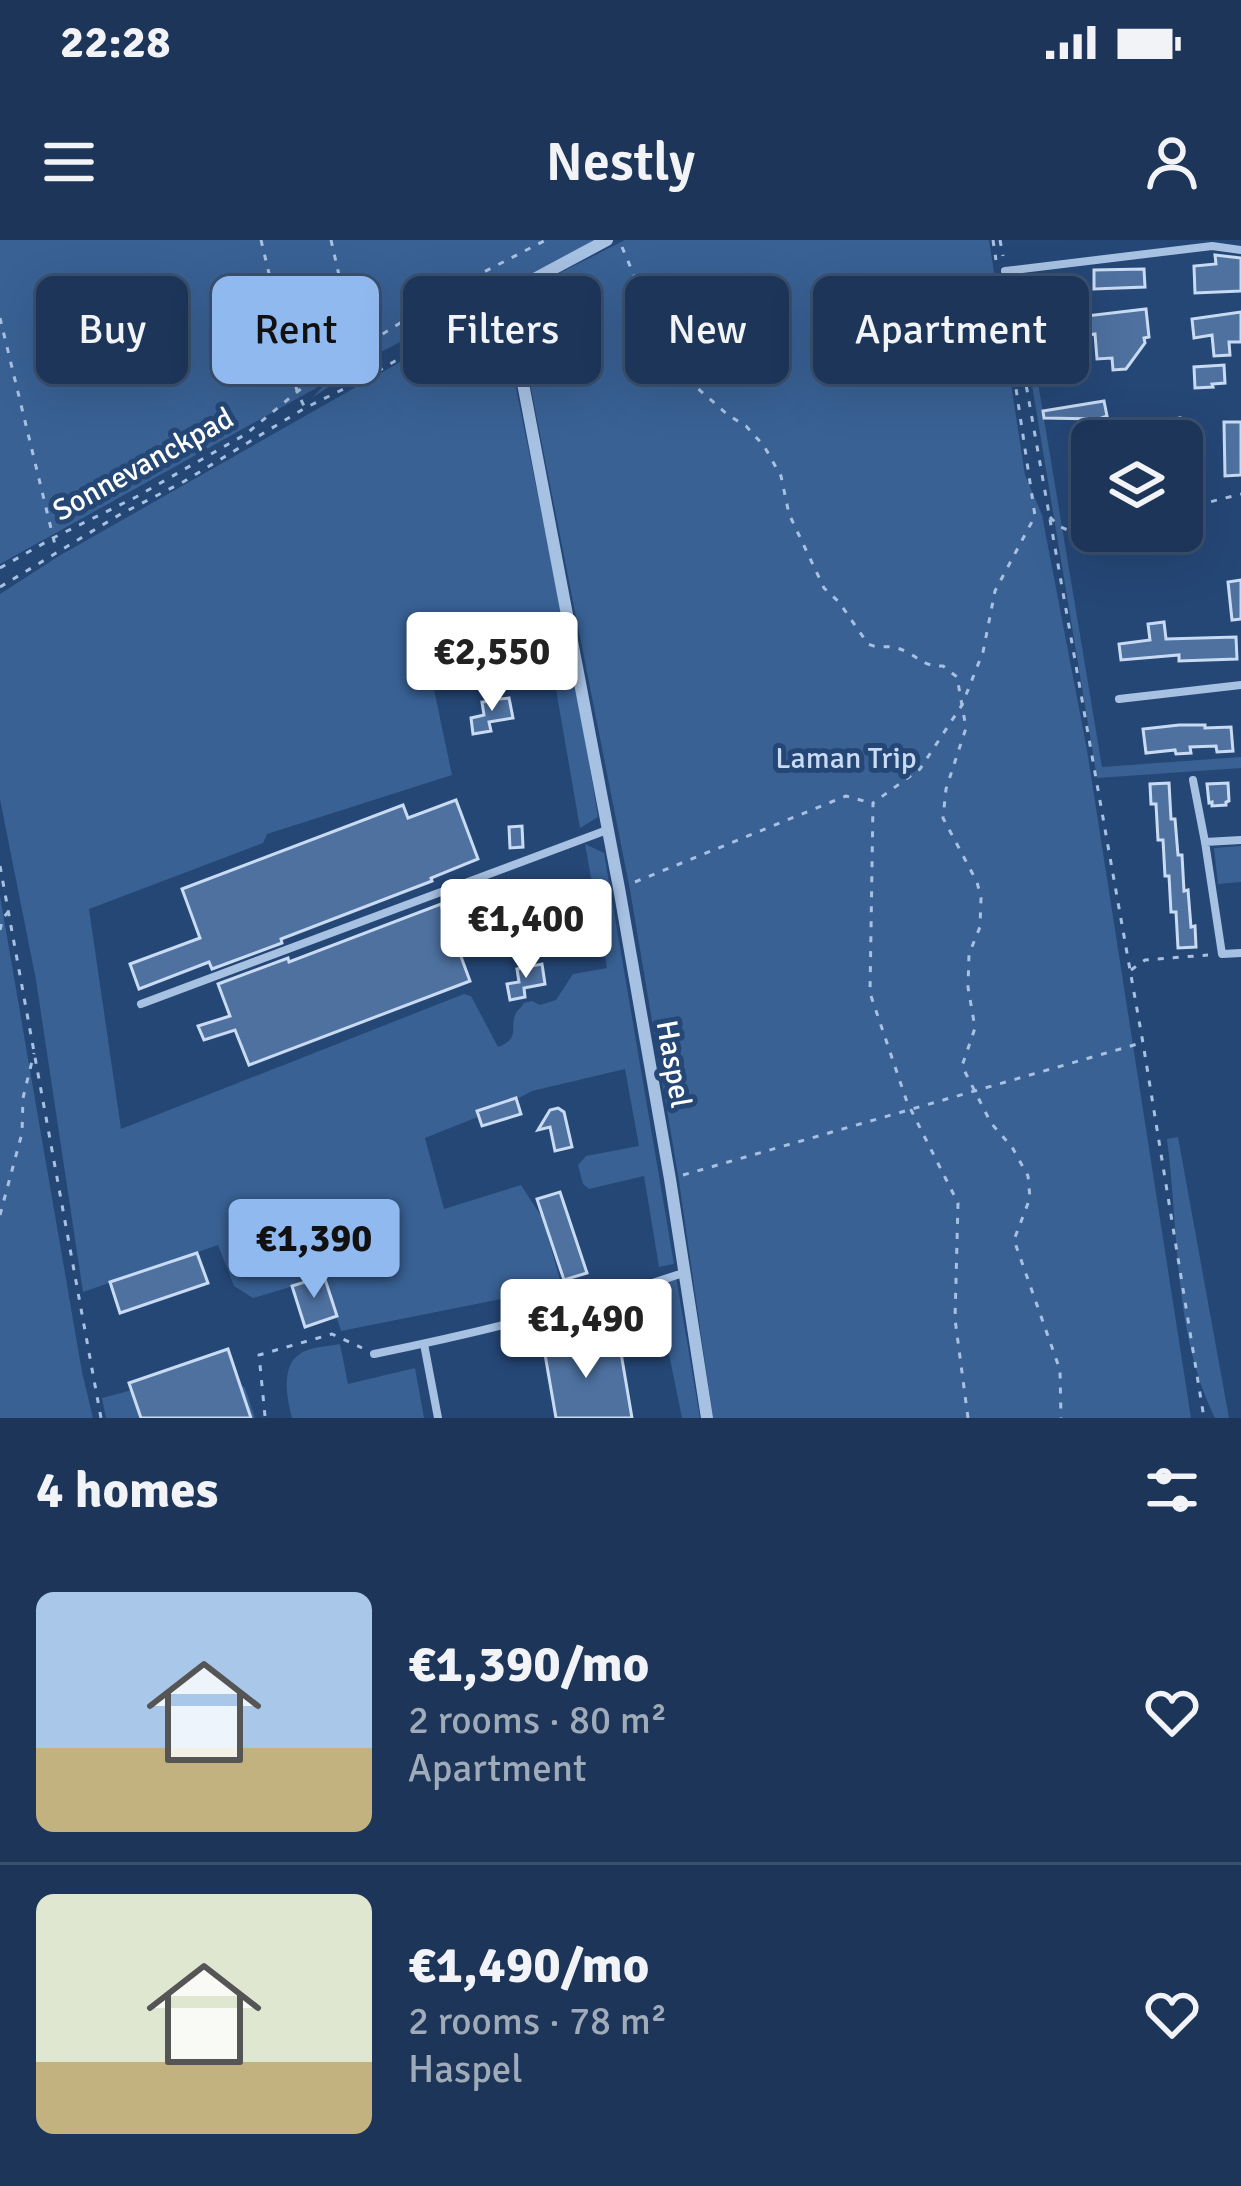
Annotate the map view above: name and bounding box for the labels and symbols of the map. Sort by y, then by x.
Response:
street label: Sonnevanckpad [46,400,240,529]
pin: €2,550 [394,612,590,714]
park label: Laman Trip [775,740,917,777]
pin: €1,400 [428,879,624,981]
street label: Haspel [648,1017,699,1111]
pin: €1,390 [216,1199,412,1301]
pin: €1,490 [488,1279,684,1381]

